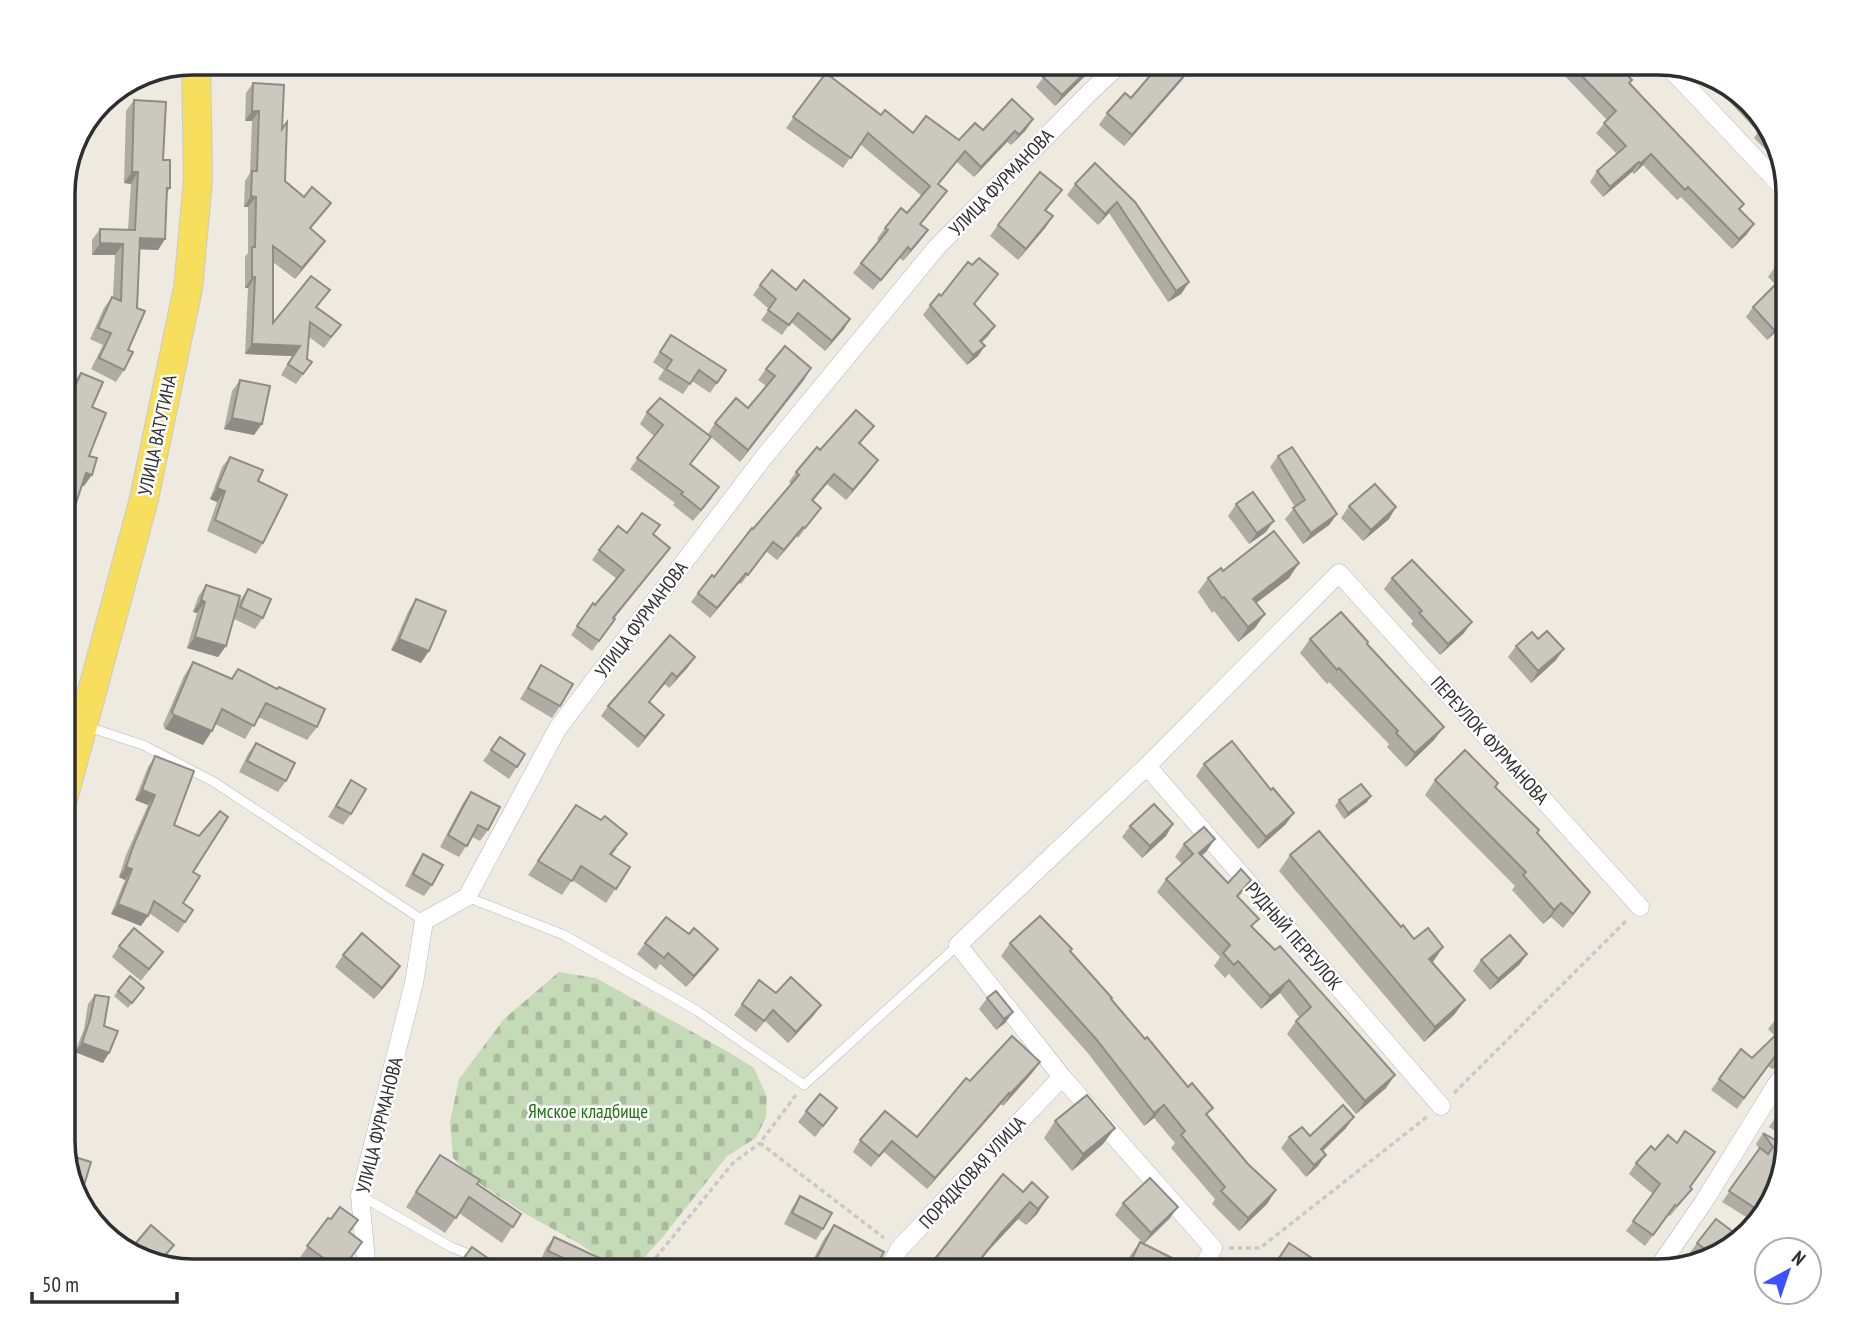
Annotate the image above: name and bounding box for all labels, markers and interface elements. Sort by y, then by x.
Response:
street label: УЛИЦА ФУРМАНОВА [944,124,1058,240]
street label: УЛИЦА ВАТУТИНА [132,372,182,498]
street label: УЛИЦА ФУРМАНОВА [589,556,693,682]
street label: ПЕРЕУЛОК ФУРМАНОВА [1426,671,1554,809]
street label: РУДНЫЙ ПЕРЕУЛОК [1241,877,1347,995]
street label: УЛИЦА ФУРМАНОВА [350,1054,408,1196]
park label: Ямское кладбище [528,1099,648,1123]
street label: ПОРЯДКОВАЯ УЛИЦА [914,1111,1030,1233]
north arrow [1753,1236,1823,1306]
text: N [1787,1245,1811,1270]
scale bar [32,1260,177,1304]
text: 50 m [42,1271,79,1298]

